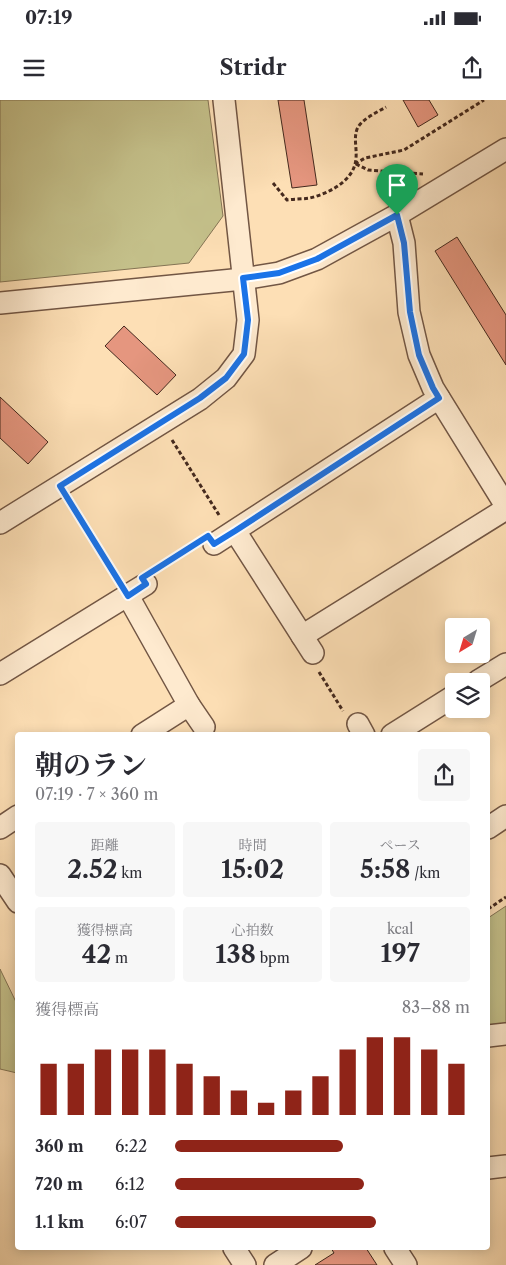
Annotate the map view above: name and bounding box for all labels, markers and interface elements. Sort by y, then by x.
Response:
text: 07:19 [25,6,73,29]
icon: menu [20,54,48,82]
text: Stridr [220,54,286,81]
icon: share [458,54,486,82]
pin [376,164,418,215]
icon: arrive [383,171,411,199]
north arrow [445,618,490,662]
map controls [445,618,490,718]
button: layers [445,673,490,718]
text: 朝のラン [35,748,147,782]
button: share [418,749,470,801]
text: 07:19 · 7 × 360 m [35,784,158,804]
text: 距離 [91,836,119,854]
text: 時間 [238,836,266,854]
text: ペース [380,836,421,854]
text: 2.52 [67,854,118,885]
text: 15:02 [221,854,284,885]
text: 5:58 [360,854,410,885]
text: km [118,864,142,882]
text: /km [410,864,440,882]
text: kcal [387,920,413,938]
text: 獲得標高 [77,921,133,939]
text: 心拍数 [231,921,273,939]
text: 197 [381,938,420,969]
text: 42 [82,939,111,970]
text: 138 [215,939,256,970]
text: m [111,949,128,967]
text: bpm [256,949,290,967]
text: 83–88 m [402,997,470,1017]
text: 獲得標高 [35,999,99,1019]
text: 360 m [35,1136,84,1156]
text: 6:22 [115,1136,147,1156]
text: 720 m [35,1174,83,1194]
text: 6:12 [115,1174,145,1194]
text: 1.1 km [35,1212,84,1232]
text: 6:07 [115,1212,147,1232]

